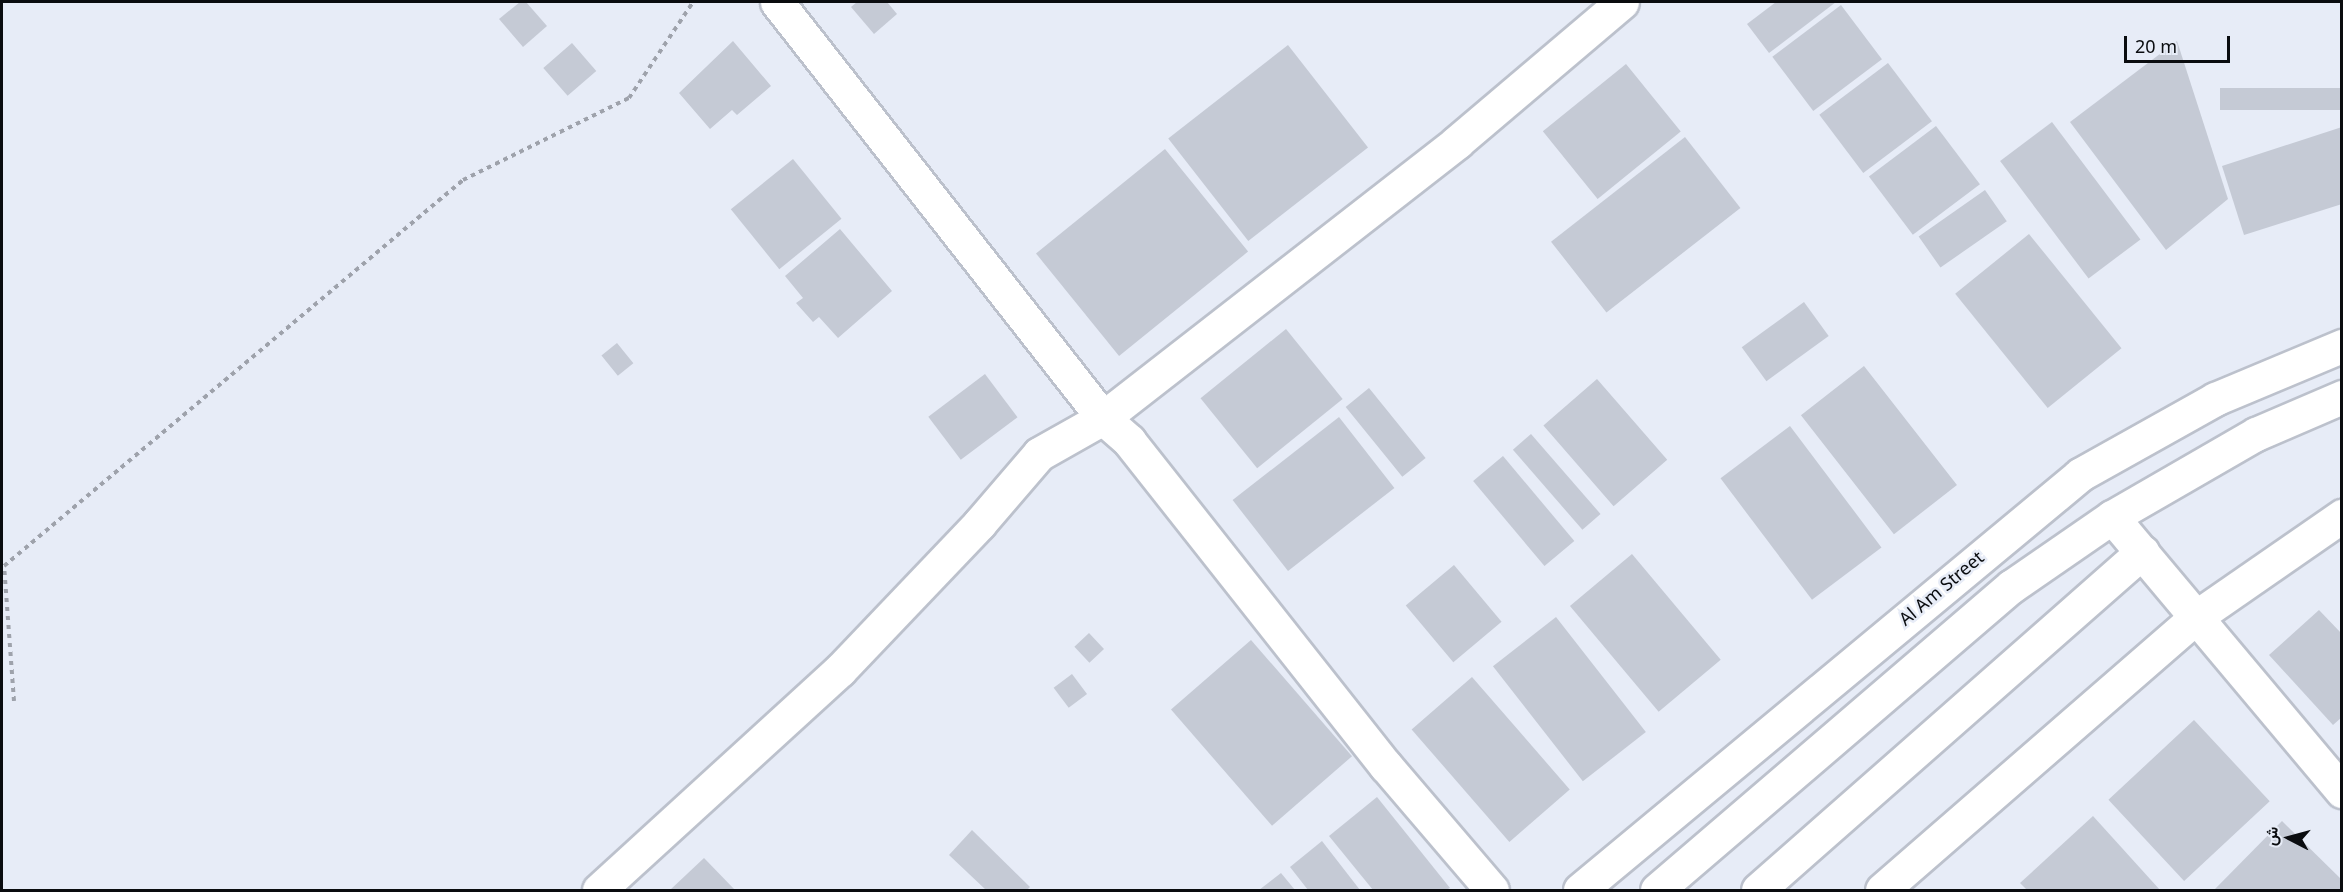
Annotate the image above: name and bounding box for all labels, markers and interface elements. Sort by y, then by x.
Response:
scale bar [2127,24,2234,62]
text: 20 m [2135,34,2177,58]
street label: Al Am Street [1894,546,1988,630]
north arrow [2259,808,2319,868]
text: ش [2259,825,2283,847]

